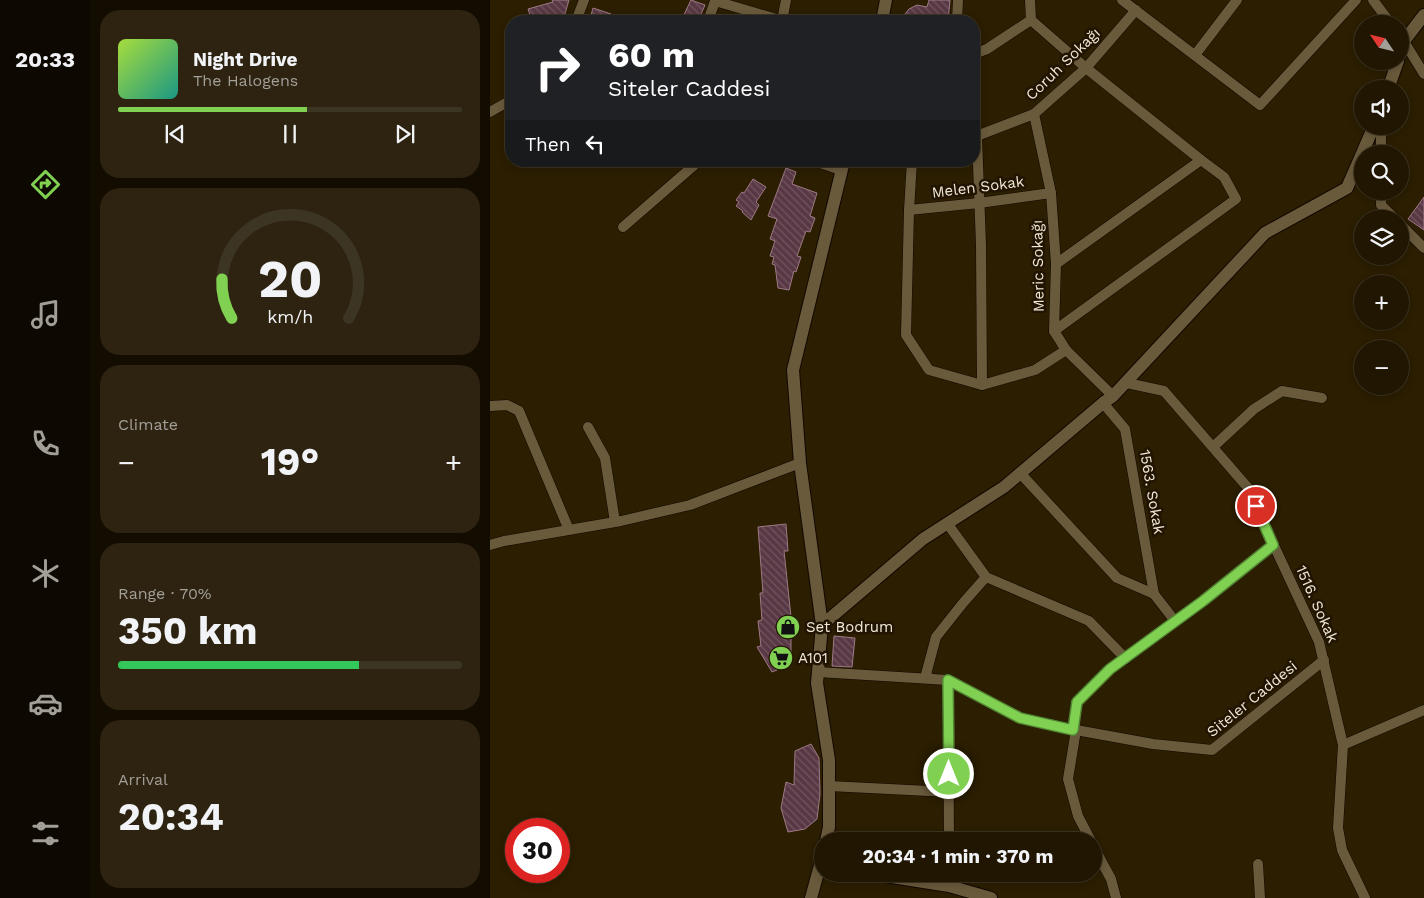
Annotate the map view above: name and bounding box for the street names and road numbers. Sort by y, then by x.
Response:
street label: Coruh Sokağı [1022,24,1104,104]
street label: Melen Sokak [931,172,1026,202]
street label: Meric Sokağı [1028,220,1048,312]
street label: 1563. Sokak [1136,448,1168,536]
street label: 1516. Sokak [1292,563,1342,646]
street label: Siteler Caddesi [1203,657,1301,741]

